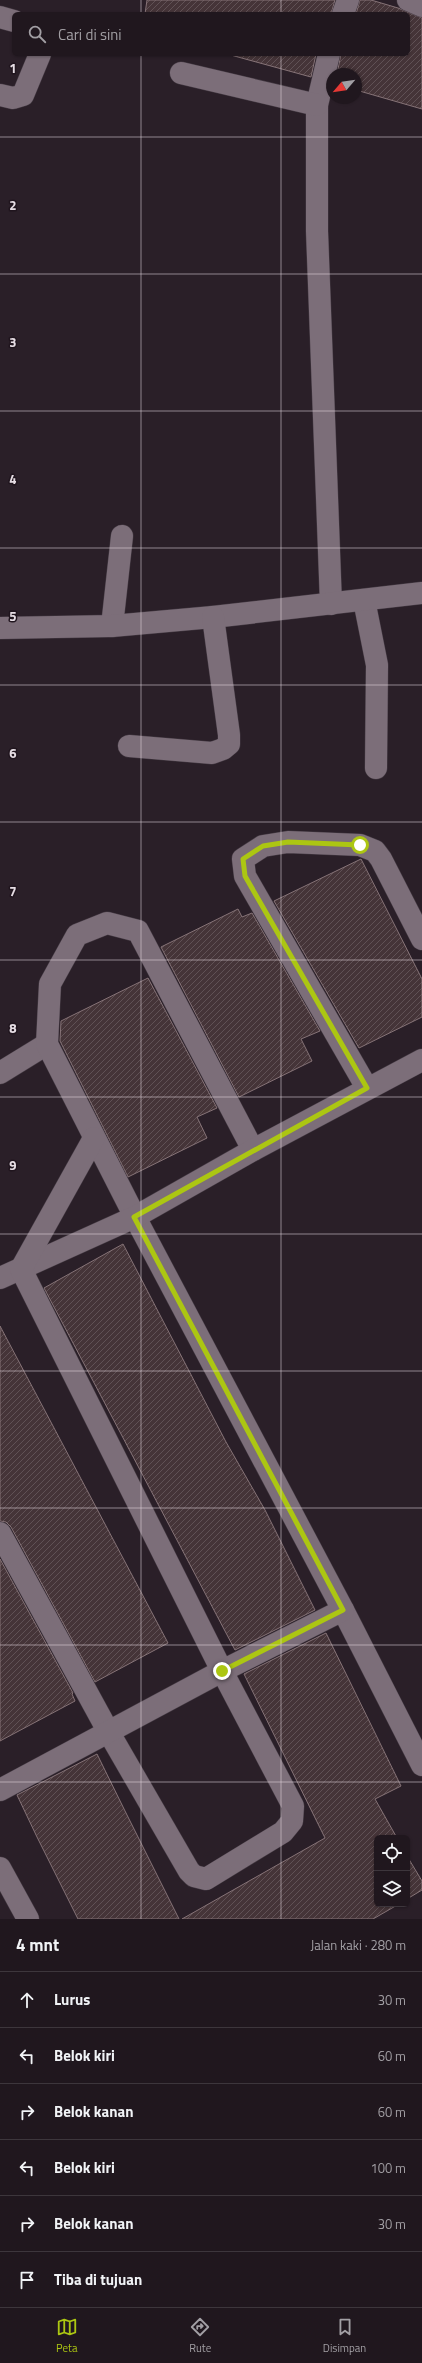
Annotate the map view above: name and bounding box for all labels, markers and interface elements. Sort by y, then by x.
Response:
search box [12,12,410,56]
icon: search [26,23,48,45]
text: Cari di sini [58,23,122,46]
text: 1 [9,58,17,78]
north arrow [326,68,362,104]
text: 2 [9,195,17,215]
text: 3 [9,332,17,352]
text: 4 [9,469,17,489]
text: 5 [9,606,17,626]
text: 6 [9,743,17,763]
route start [351,836,369,854]
text: 7 [9,881,17,901]
text: 8 [9,1018,17,1038]
text: 9 [9,1155,17,1175]
route end [213,1662,231,1680]
map controls [374,1835,410,1907]
button: locate [374,1835,410,1871]
button: layers [374,1871,410,1907]
text: 4 mnt [16,1932,59,1958]
text: Jalan kaki · 280 m [310,1935,406,1955]
text: Lurus [54,1988,90,2011]
icon: ahead [16,1989,38,2011]
text: 30 m [378,1990,406,2010]
text: Belok kiri [54,2044,115,2067]
icon: left [16,2045,38,2067]
text: 60 m [378,2046,406,2066]
text: Belok kanan [54,2100,134,2123]
icon: right [16,2101,38,2123]
text: 60 m [378,2102,406,2122]
text: Belok kiri [54,2156,115,2179]
icon: left [16,2157,38,2179]
text: 100 m [370,2158,406,2178]
text: Belok kanan [54,2212,134,2235]
icon: right [16,2213,38,2235]
text: 30 m [378,2214,406,2234]
text: Tiba di tujuan [54,2268,142,2291]
icon: arrive [16,2269,38,2291]
tab: Peta [56,2316,78,2356]
tab: Rute [189,2316,211,2356]
tab: Disimpan [323,2316,366,2356]

